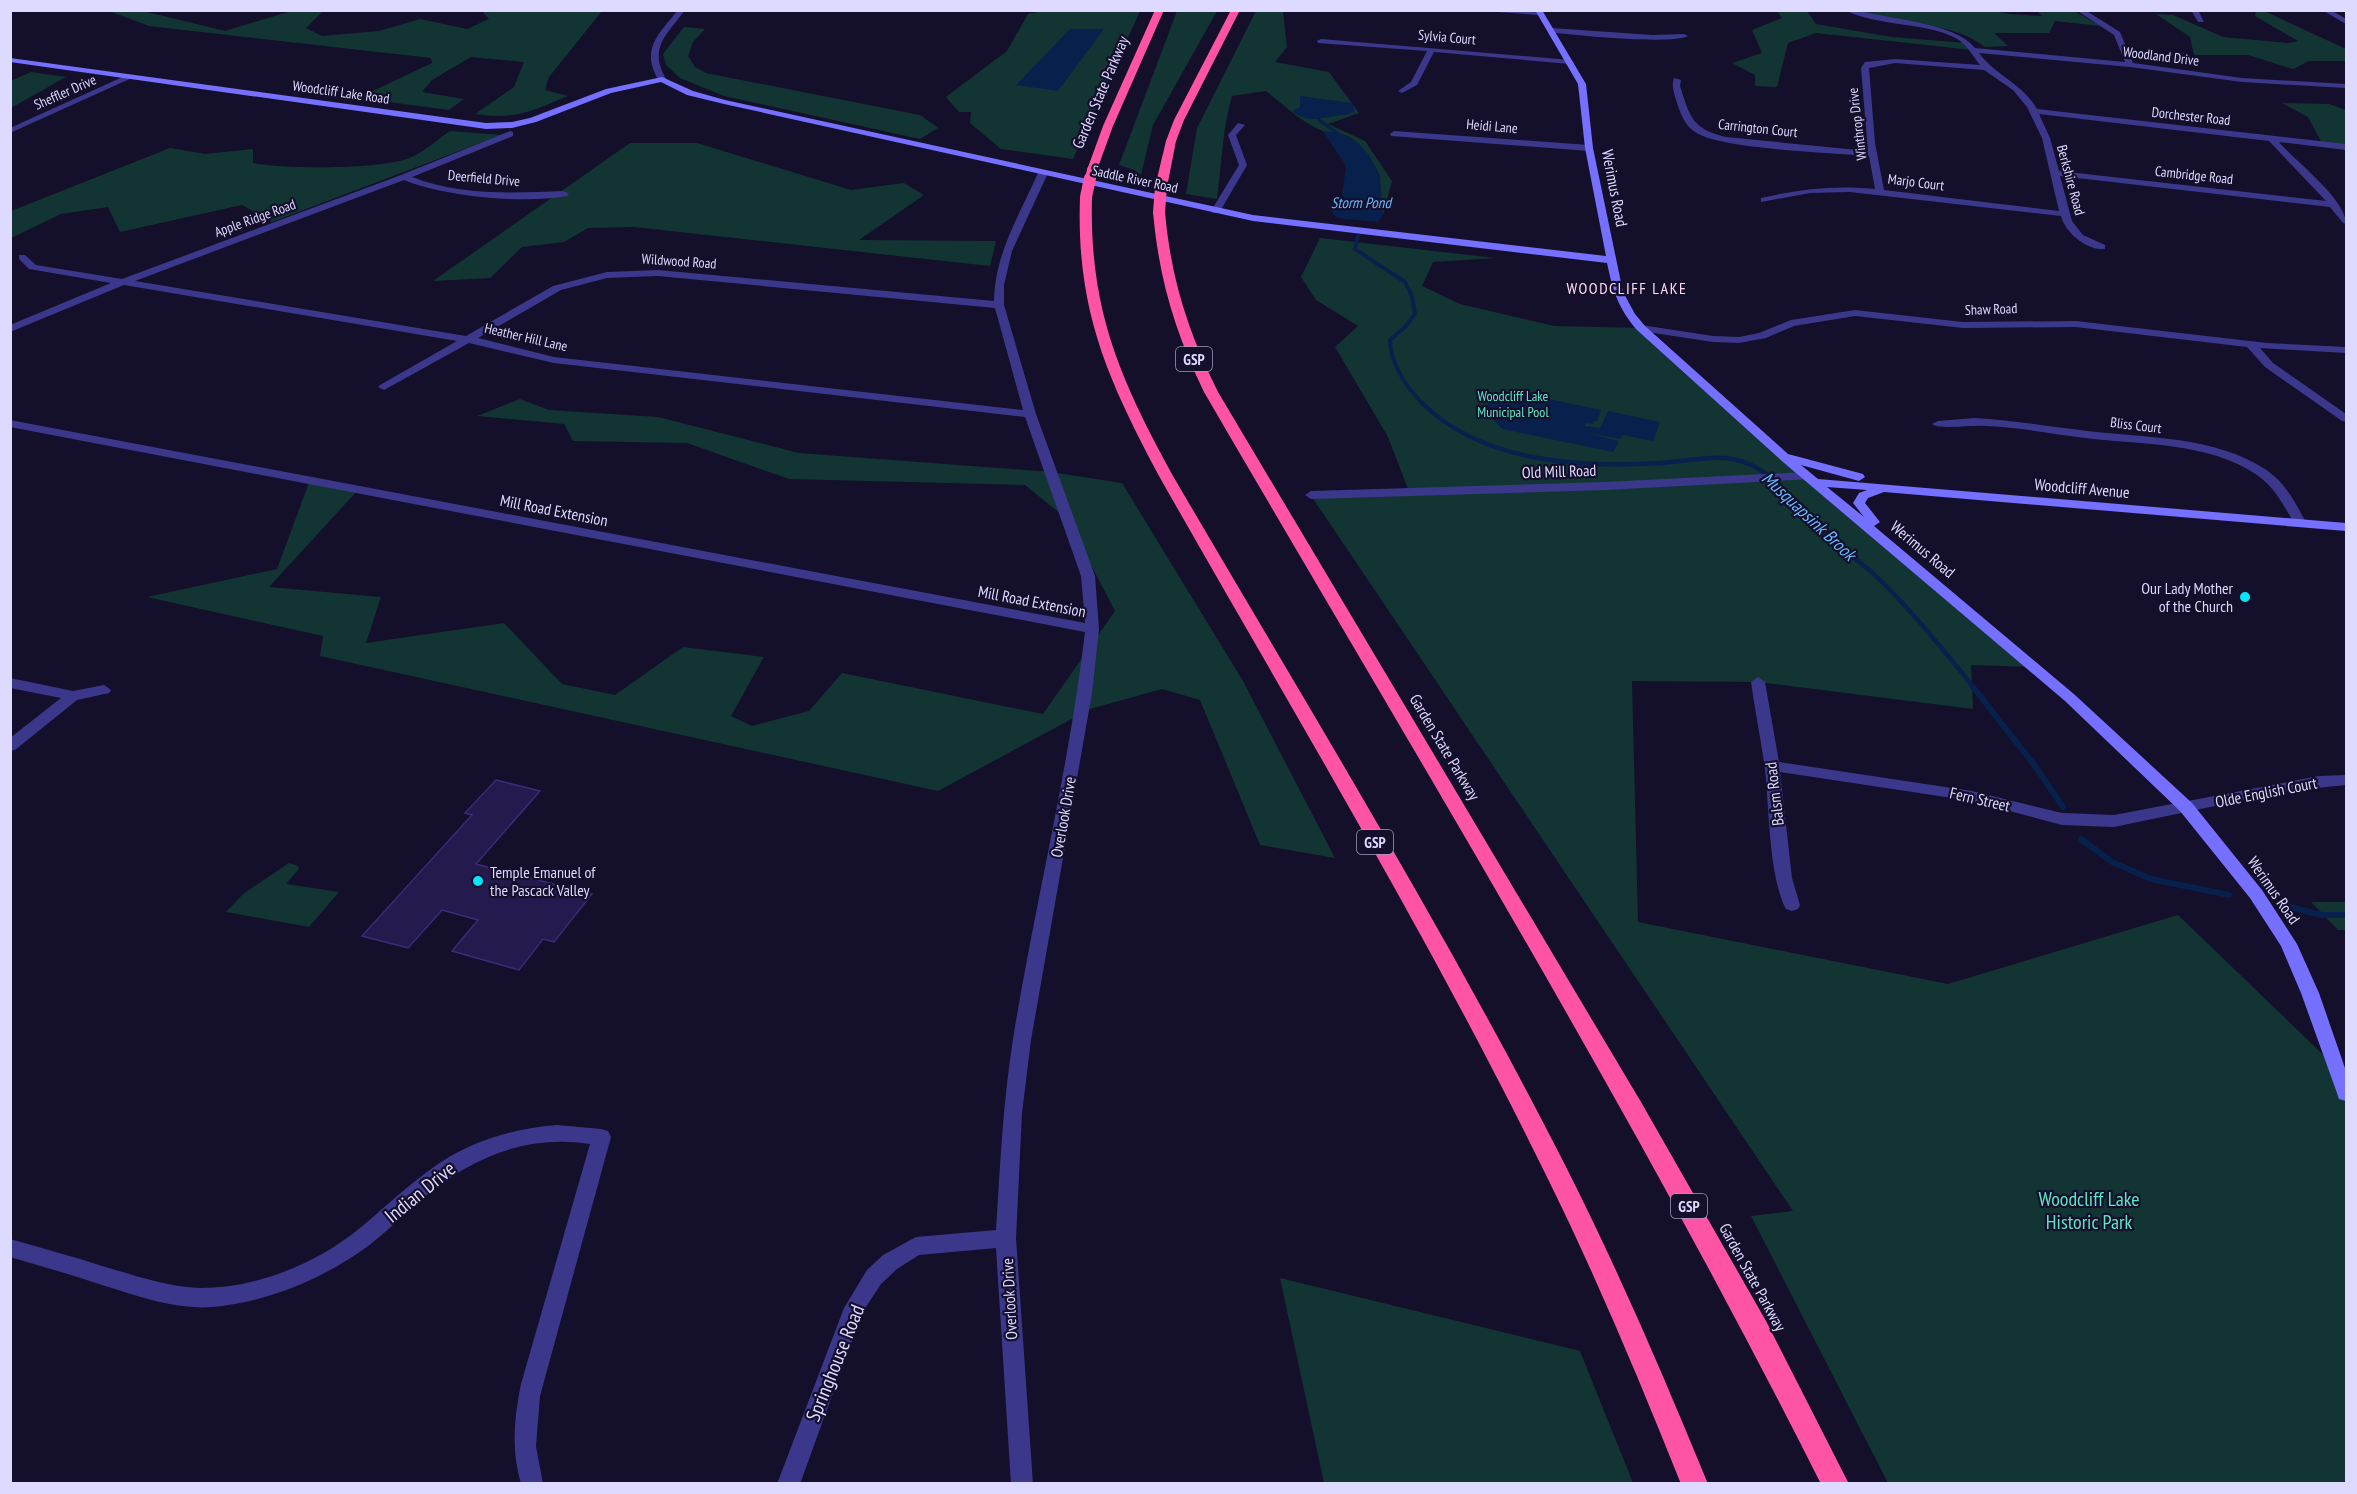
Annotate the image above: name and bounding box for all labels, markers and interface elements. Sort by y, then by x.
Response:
street label: Sylvia Court [1417,26,1477,48]
street label: Garden State Parkway [1067,33,1133,151]
street label: Woodland Drive [2122,42,2200,70]
street label: Sheffler Drive [31,70,99,114]
street label: Woodcliff Lake Road [291,76,391,108]
street label: Winthrop Drive [1844,86,1870,161]
street label: Dorchester Road [2151,103,2231,129]
street label: Heidi Lane [1466,115,1519,137]
street label: Carrington Court [1717,115,1799,141]
street label: Berkshire Road [2053,143,2089,217]
street label: Werimus Road [1598,148,1632,228]
street label: Saddle River Road [1090,161,1180,197]
street label: Cambridge Road [2154,162,2234,188]
street label: Deerfield Drive [447,166,521,190]
street label: Marjo Court [1887,170,1945,194]
water label: Storm Pond [1331,193,1393,212]
street label: Apple Ridge Road [212,195,298,241]
street label: Wildwood Road [641,249,717,273]
district label: WOODCLIFF LAKE [1567,278,1687,298]
street label: Shaw Road [1964,299,2018,319]
street label: Heather Hill Lane [483,319,569,355]
road number: GSP [1176,347,1212,371]
park label: Woodcliff Lake Municipal Pool [1477,387,1549,421]
street label: Bliss Court [2109,413,2163,437]
street label: Old Mill Road [1521,460,1597,482]
water label: Musquapsink Brook [1757,467,1862,567]
street label: Woodcliff Avenue [2034,474,2130,502]
street label: Mill Road Extension [498,490,610,530]
street label: Werimus Road [1887,516,1959,582]
place label: Our Lady Mother of the Church [2141,578,2234,616]
street label: Mill Road Extension [976,581,1088,621]
marker: Our Lady Mother of the Church [2238,590,2252,604]
street label: Garden State Parkway [1405,690,1485,804]
street label: Balsm Road [1760,761,1788,827]
street label: Olde English Court [2213,772,2319,812]
street label: Overlook Drive [1046,775,1080,859]
street label: Fern Street [1948,782,2013,816]
road number: GSP [1357,830,1393,854]
street label: Werimus Road [2243,852,2305,928]
place label: Temple Emanuel of the Pascack Valley [490,862,596,900]
marker: Temple Emanuel of the Pascack Valley [471,874,485,888]
street label: Indian Drive [379,1156,461,1228]
park label: Woodcliff Lake Historic Park [2038,1186,2140,1235]
road number: GSP [1671,1194,1707,1218]
street label: Garden State Parkway [1715,1220,1791,1334]
street label: Overlook Drive [997,1258,1021,1340]
street label: Springhouse Road [800,1301,870,1425]

